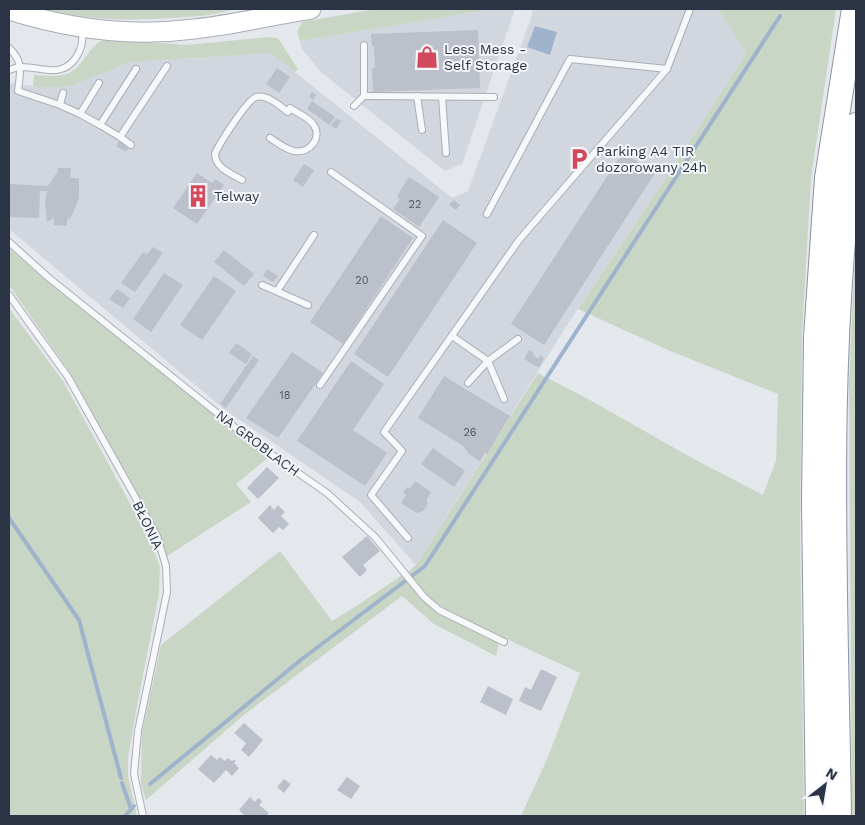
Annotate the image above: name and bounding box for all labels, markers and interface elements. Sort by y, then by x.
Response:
place label: Less Mess - Self Storage [444,41,527,73]
shop icon: Less Mess - Self Storage [414,44,440,70]
place label: Parking A4 TIR dozorowany 24h [596,143,707,175]
parking icon: Parking A4 TIR dozorowany 24h [566,146,592,172]
building icon: Telway [185,183,211,209]
place label: Telway [214,188,260,204]
house number: 22 [409,198,421,211]
house number: 20 [355,274,369,287]
house number: 18 [279,389,291,402]
street label: NA GROBLACH [213,407,303,479]
house number: 26 [463,426,477,439]
street label: BŁONIA [129,498,167,552]
north arrow [800,760,850,810]
text: N [823,764,840,783]

